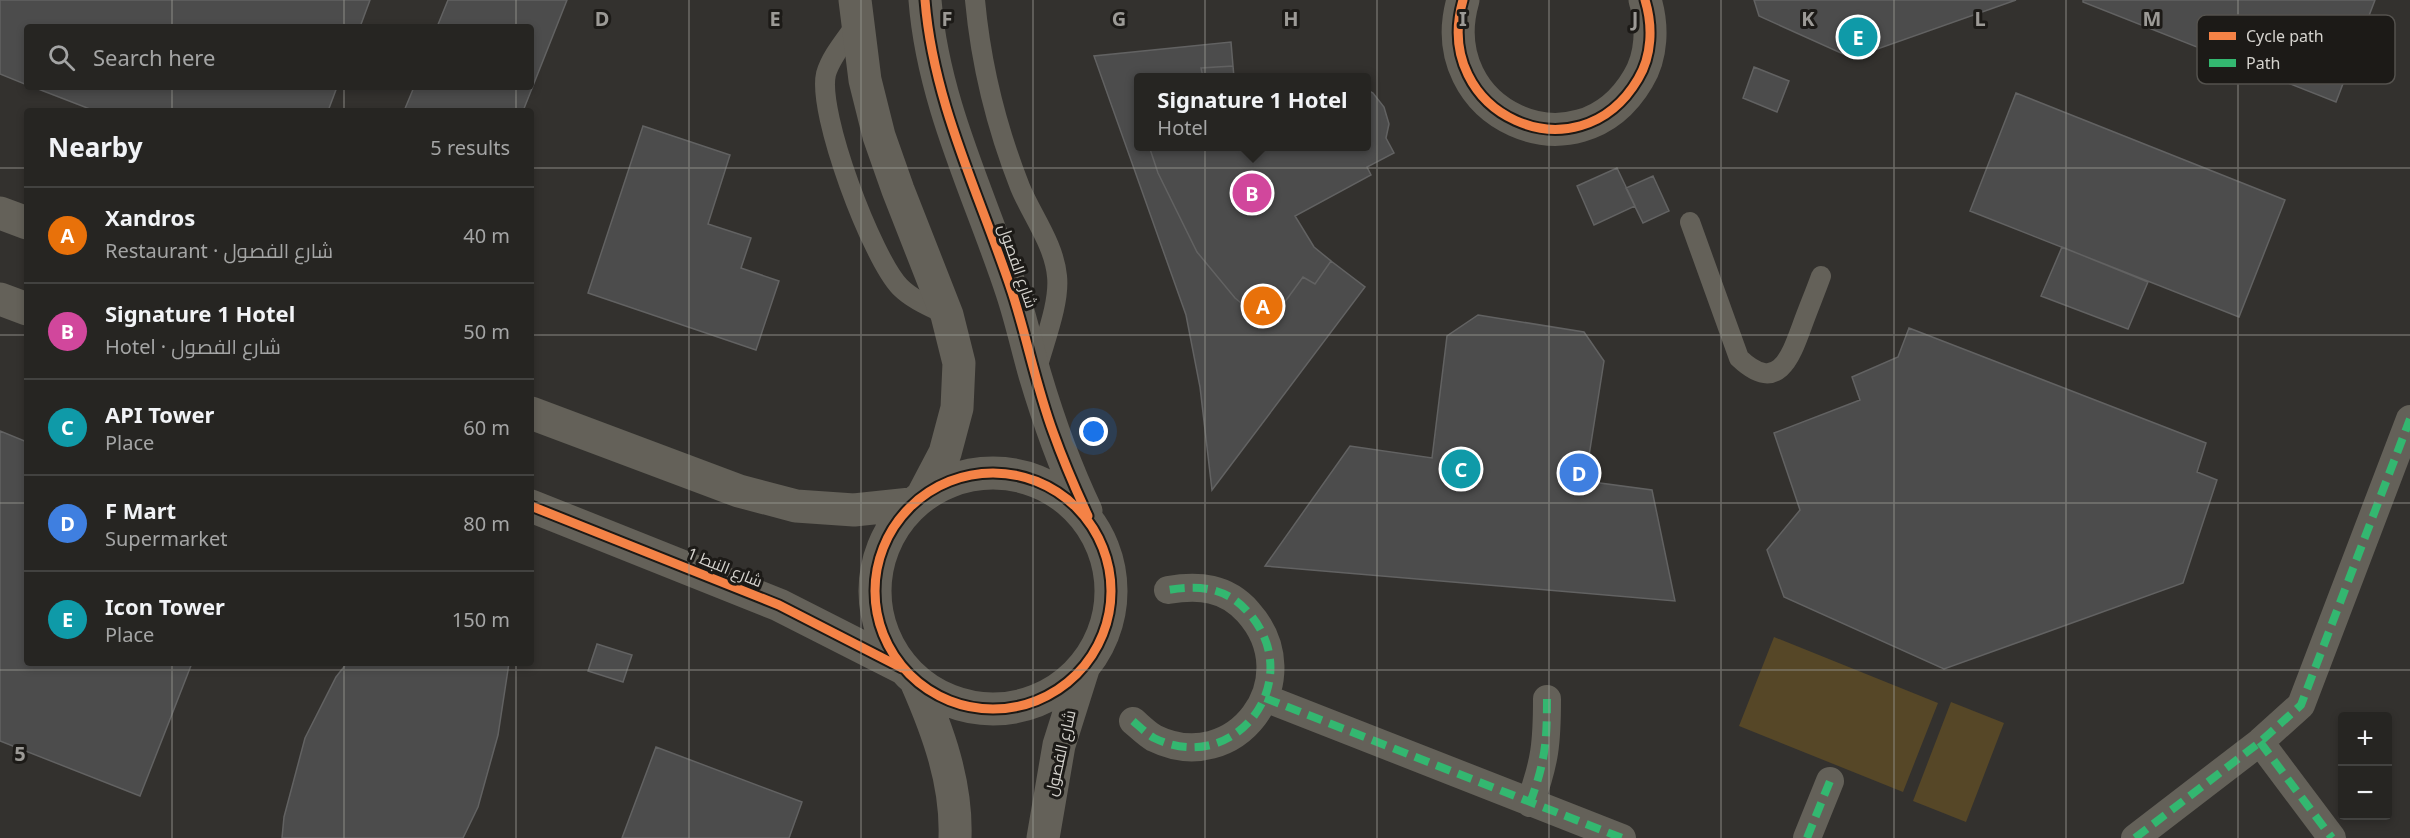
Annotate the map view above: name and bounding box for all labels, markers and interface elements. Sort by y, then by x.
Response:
text: D [595,5,609,32]
text: E [769,5,781,32]
text: F [942,5,952,32]
text: G [1112,5,1126,32]
text: H [1283,5,1299,32]
text: I [1459,5,1467,32]
text: J [1630,5,1638,32]
text: K [1801,5,1815,32]
text: L [1974,5,1986,32]
text: M [2143,5,2161,32]
pin: E [1838,15,1878,60]
legend [2197,15,2395,84]
search box [24,24,534,90]
text: Cycle path [2246,25,2324,47]
icon: search [45,41,78,74]
text: Search here [93,42,215,72]
text: Path [2246,52,2280,74]
popup [1134,73,1371,151]
text: Signature 1 Hotel [1157,84,1348,114]
text: Hotel [1157,114,1208,141]
text: Nearby [48,129,143,165]
text: 5 results [430,134,510,161]
pin: B [1232,170,1272,216]
text: Xandros [105,202,195,232]
street label: شارع الفصول [992,221,1043,311]
text: A [61,222,74,249]
text: 40 m [463,222,510,249]
text: Restaurant · شارع الفصول [105,237,333,264]
pin: A [1244,284,1282,328]
text: Signature 1 Hotel [105,298,295,328]
text: B [61,318,74,345]
text: 50 m [463,318,510,345]
text: Hotel · شارع الفصول [105,333,281,360]
text: API Tower [105,399,214,429]
text: C [61,414,74,441]
text: 60 m [463,414,510,441]
your location [1079,417,1108,446]
text: Place [105,429,154,456]
pin: C [1442,446,1480,492]
pin: D [1560,450,1598,496]
text: F Mart [105,495,176,525]
text: D [60,510,75,537]
text: 80 m [463,510,510,537]
text: Supermarket [105,525,228,552]
street label: شارع النبط 1 [684,542,766,593]
text: Icon Tower [105,591,225,621]
text: E [62,606,73,633]
text: 150 m [452,606,510,633]
text: Place [105,621,154,648]
street label: شارع الفصول [1039,708,1082,798]
map controls [2338,712,2392,820]
button: + [2338,712,2392,766]
text: 5 [14,740,26,767]
button: − [2338,766,2392,820]

